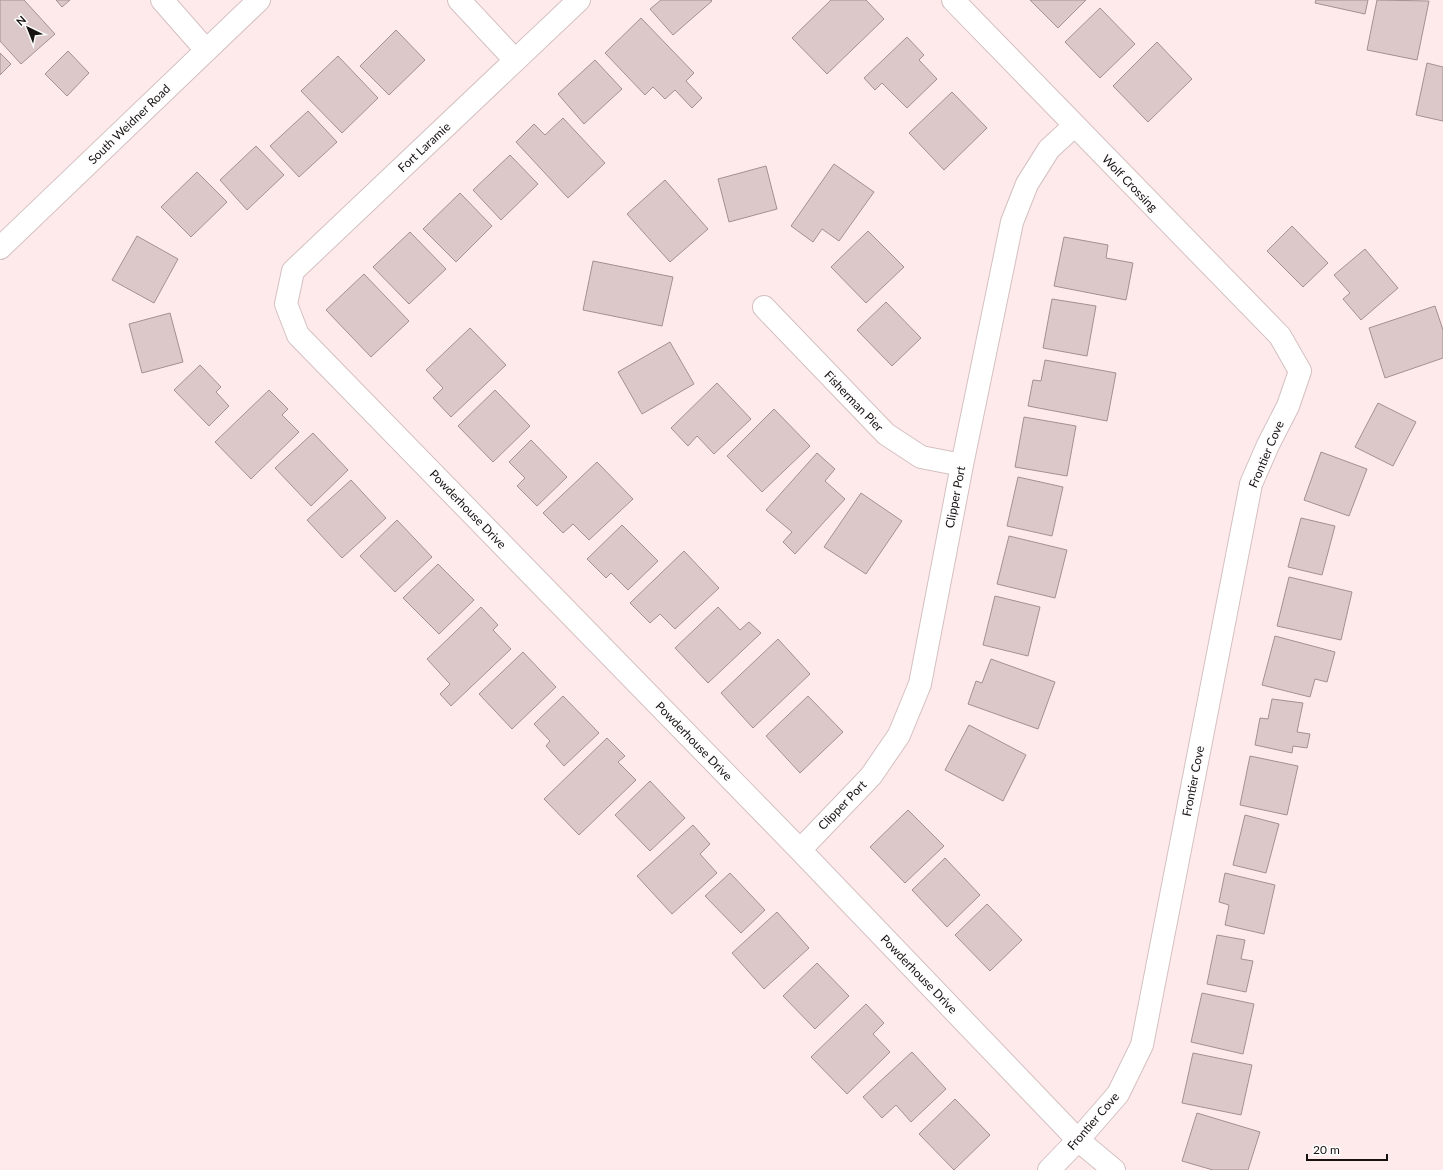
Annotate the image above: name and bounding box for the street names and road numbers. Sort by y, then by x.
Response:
street label: South Weidner Road [85,81,173,167]
street label: Fort Laramie [395,119,453,175]
street label: Wolf Crossing [1099,151,1161,215]
street label: Fisherman Pier [821,368,887,435]
street label: Frontier Cove [1245,418,1287,490]
street label: Clipper Port [942,464,969,529]
street label: Powderhouse Drive [427,466,509,552]
street label: Powderhouse Drive [653,698,735,784]
street label: Frontier Cove [1179,744,1207,818]
street label: Clipper Port [815,777,870,833]
street label: Powderhouse Drive [878,931,960,1017]
street label: Frontier Cove [1064,1089,1122,1153]

